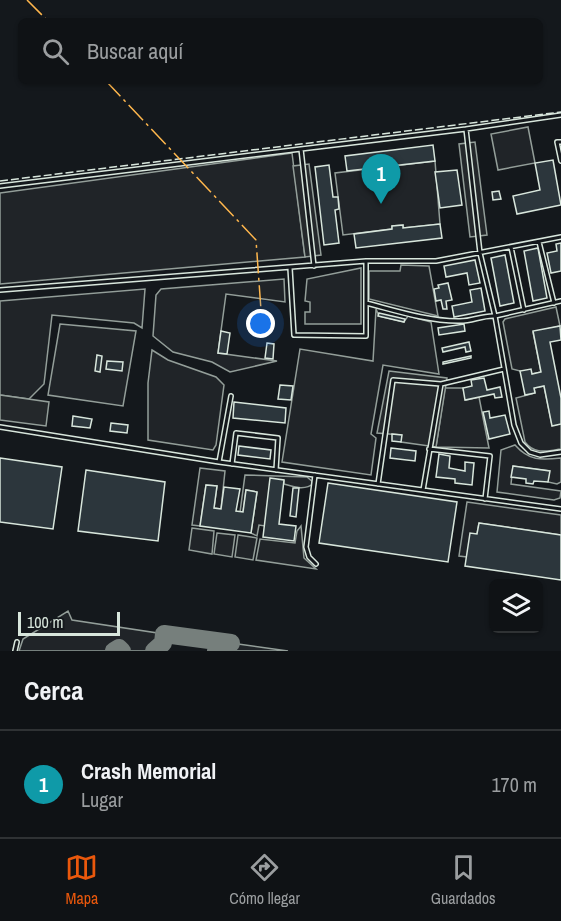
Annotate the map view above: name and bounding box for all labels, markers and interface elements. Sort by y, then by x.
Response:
search box [18,18,543,84]
icon: search [39,35,72,68]
text: Buscar aquí [87,36,183,66]
pin: 1 [362,154,400,204]
your location [246,309,275,338]
map controls [489,579,543,633]
button: layers [489,579,543,633]
scale bar [18,609,120,636]
text: 100 m [27,611,63,633]
text: Cerca [24,673,83,708]
text: Crash Memorial [81,756,216,786]
text: 1 [39,771,48,798]
text: 170 m [491,771,537,798]
text: Lugar [81,786,123,813]
tab: Mapa [65,851,98,909]
tab: Cómo llegar [229,851,300,909]
tab: Guardados [431,851,496,909]

